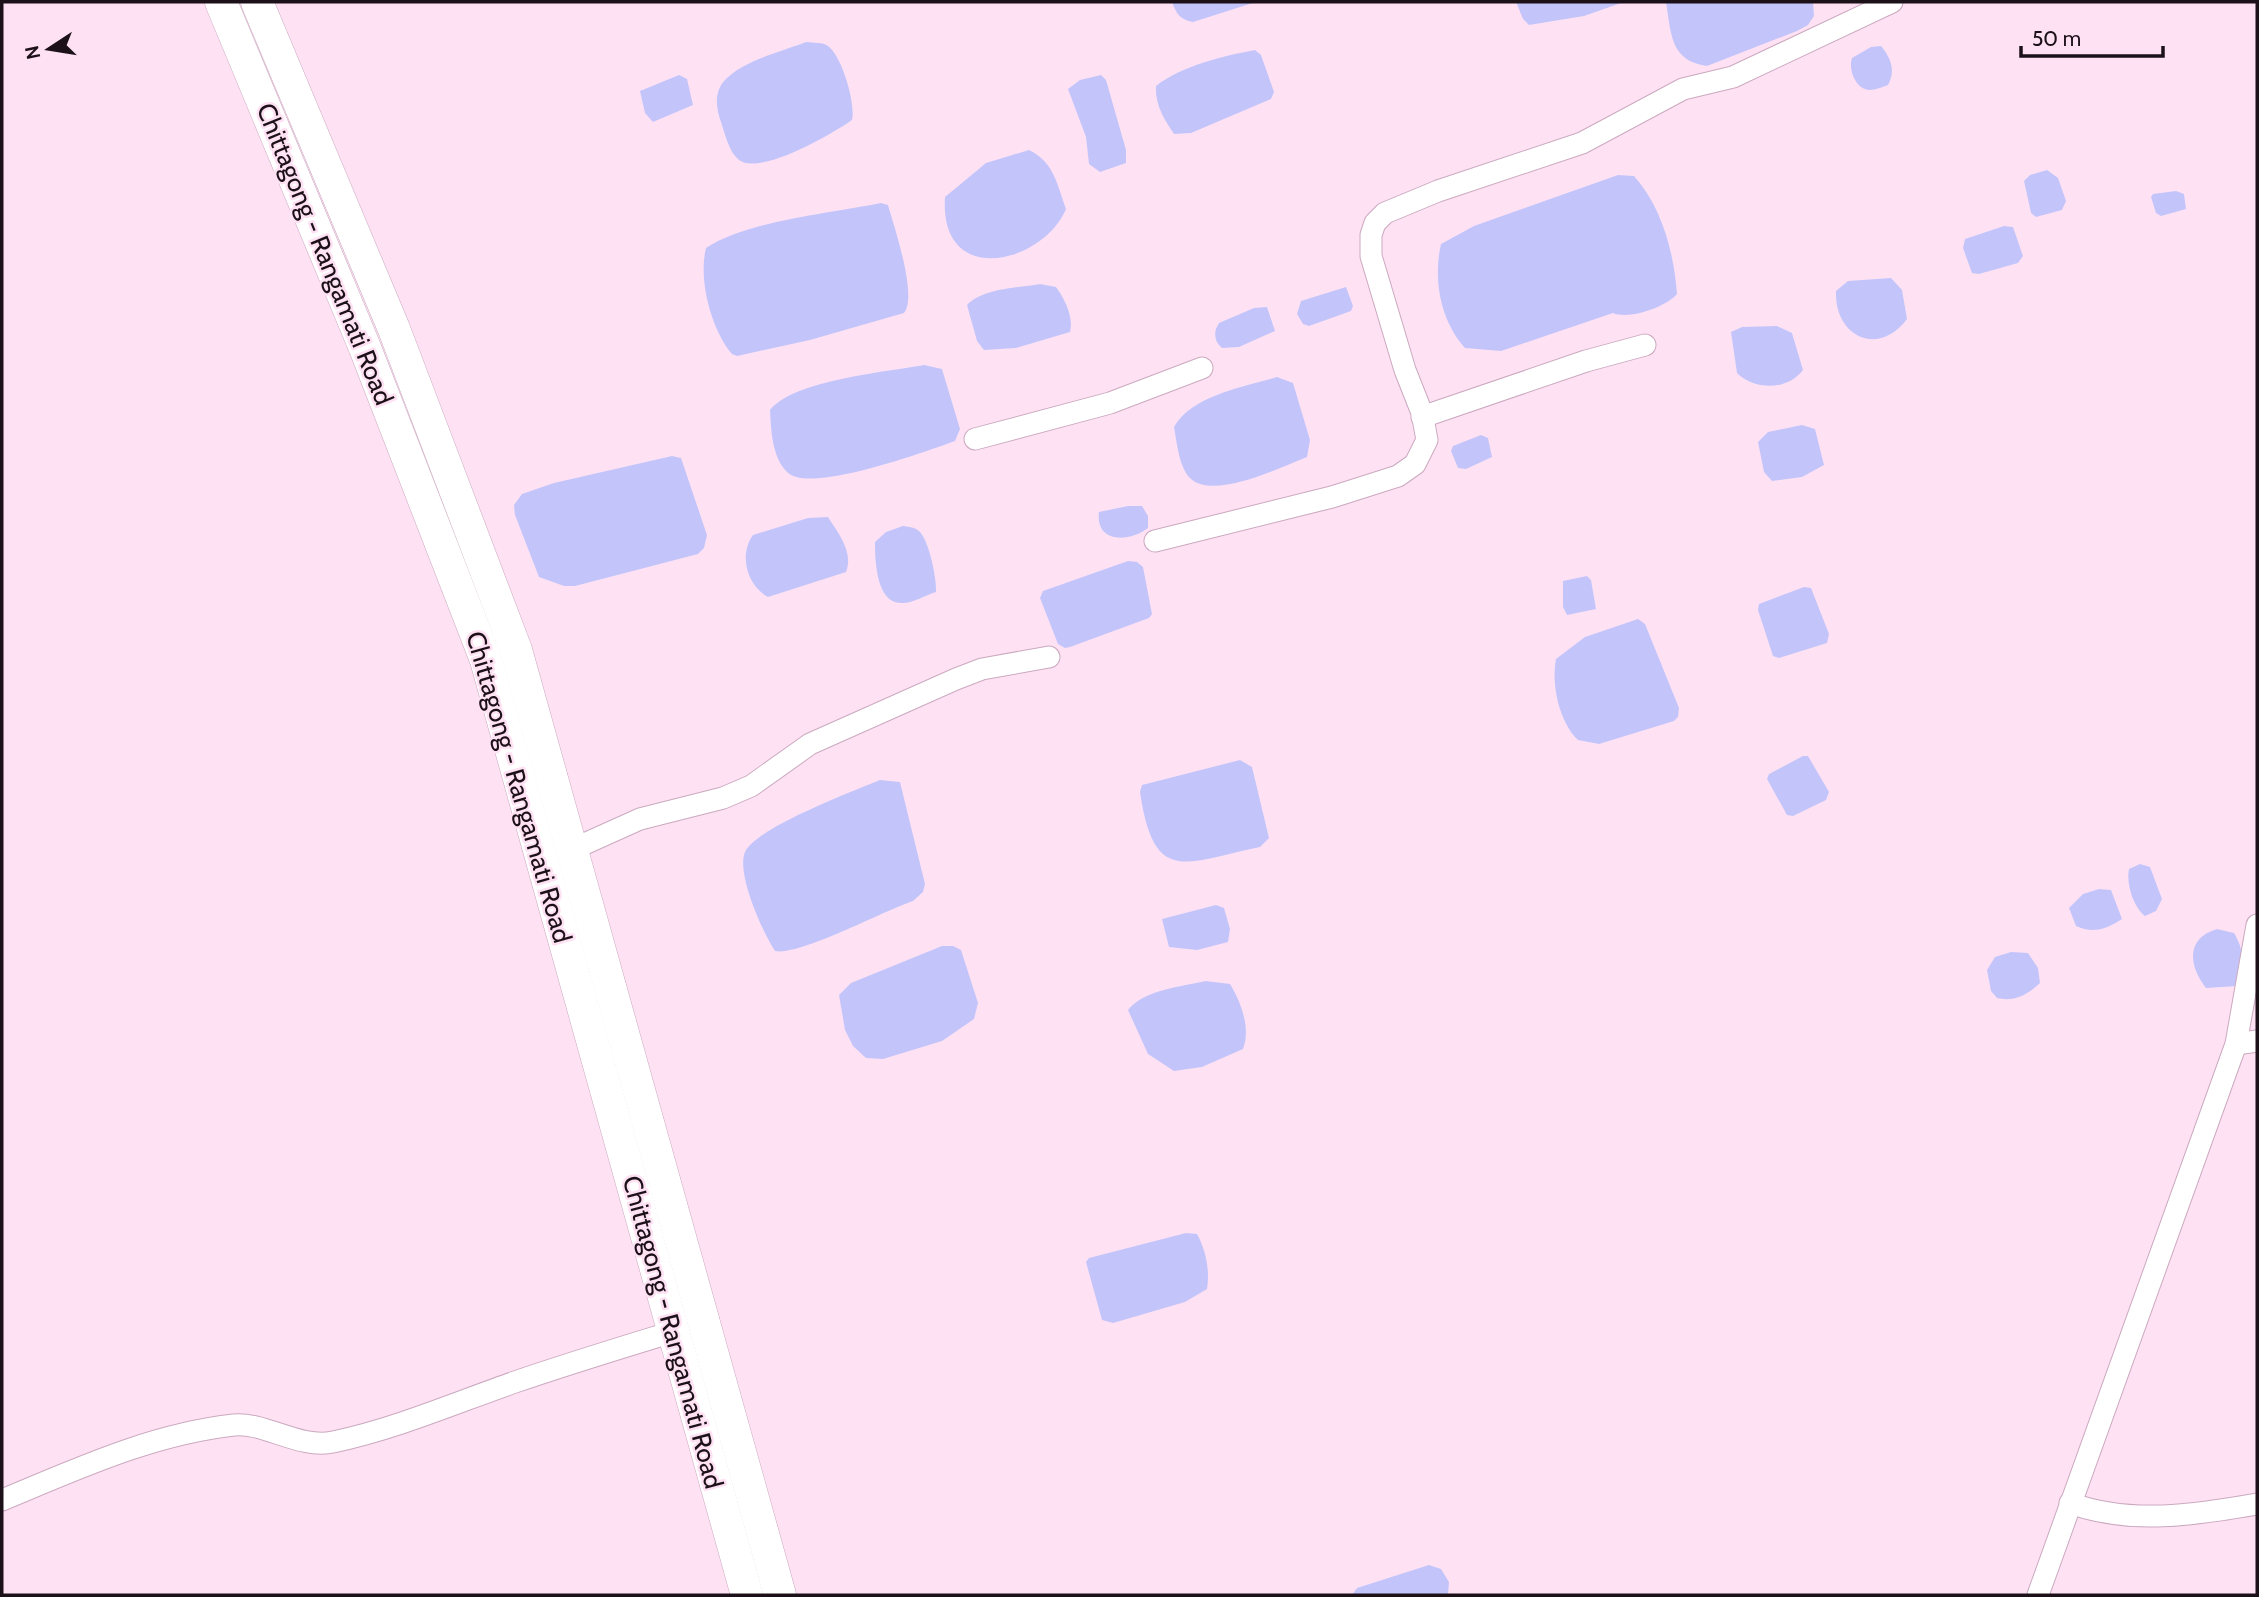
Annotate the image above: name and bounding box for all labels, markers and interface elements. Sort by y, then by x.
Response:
north arrow [14,14,84,84]
scale bar [2021,14,2163,58]
text: 50 m [2032,26,2081,51]
text: N [20,43,46,61]
street label: Chittagong - Rangamati Road [250,98,400,410]
street label: Chittagong - Rangamati Road [459,628,579,946]
street label: Chittagong - Rangamati Road [616,1172,730,1492]

